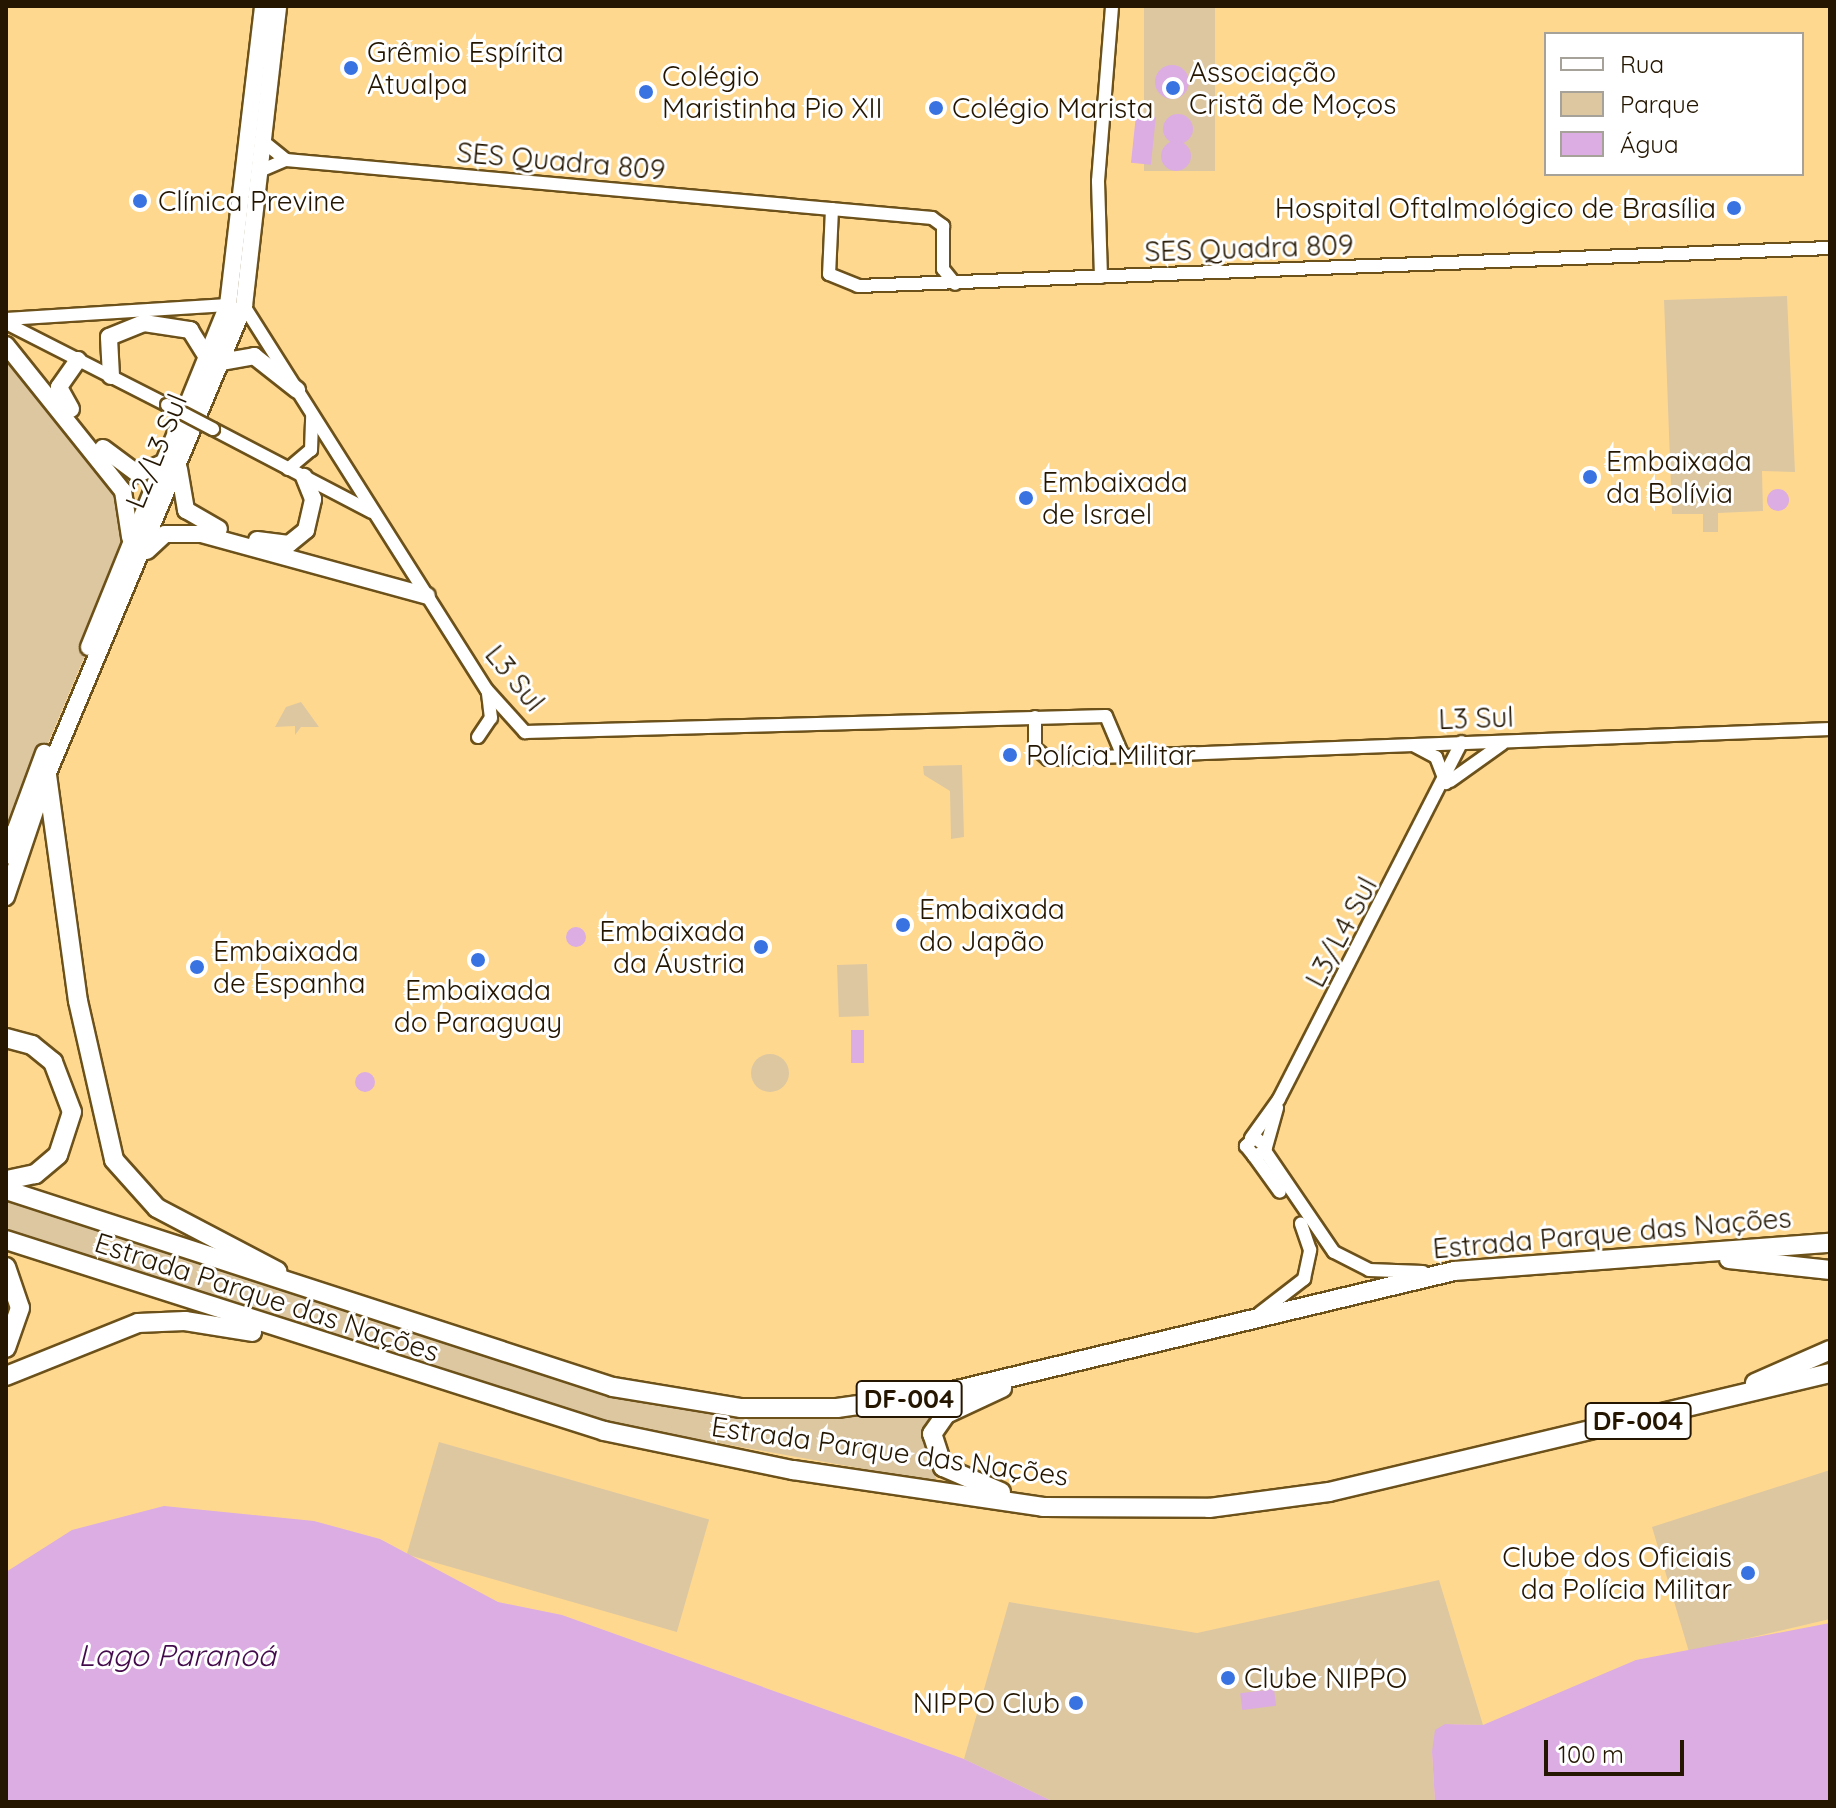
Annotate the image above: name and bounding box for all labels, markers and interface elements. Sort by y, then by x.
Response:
legend [1544,32,1804,176]
place label: Grêmio Espírita Atualpa [367,35,564,101]
text: Rua [1620,49,1664,79]
place label: Associação Cristã de Moços [1189,55,1396,121]
marker: Grêmio Espírita Atualpa [342,59,360,77]
place label: Colégio Maristinha Pio XII [662,59,882,125]
marker: Associação Cristã de Moços [1164,79,1182,97]
marker: Colégio Maristinha Pio XII [637,83,655,101]
text: Parque [1620,89,1699,119]
place label: Colégio Marista [952,91,1154,125]
marker: Colégio Marista [927,99,945,117]
text: Água [1620,129,1679,159]
street label: SES Quadra 809 [455,135,667,187]
place label: Clínica Previne [158,184,345,218]
marker: Clínica Previne [129,190,151,212]
place label: Hospital Oftalmológico de Brasília [1275,191,1716,225]
marker: Hospital Oftalmológico de Brasília [1723,197,1745,219]
street label: SES Quadra 809 [1144,228,1354,268]
street label: L2/L3 Sul [118,389,194,513]
place label: Embaixada da Bolívia [1606,444,1752,510]
place label: Embaixada de Israel [1042,465,1188,531]
marker: Embaixada da Bolívia [1581,468,1599,486]
marker: Embaixada de Israel [1017,489,1035,507]
street label: L3 Sul [478,638,552,718]
street label: L3 Sul [1438,700,1514,736]
place label: Polícia Militar [1026,738,1196,772]
marker: Polícia Militar [1001,746,1019,764]
street label: L3/L4 Sul [1298,871,1384,993]
place label: Embaixada do Japão [919,892,1065,958]
place label: Embaixada da Áustria [599,914,745,980]
marker: Embaixada do Japão [894,916,912,934]
place label: Embaixada de Espanha [213,934,365,1000]
marker: Embaixada da Áustria [752,938,770,956]
marker: Embaixada do Paraguay [469,951,487,969]
marker: Embaixada de Espanha [188,958,206,976]
place label: Embaixada do Paraguay [394,973,562,1039]
street label: Estrada Parque das Nações [1431,1201,1793,1265]
street label: Estrada Parque das Nações [91,1225,443,1369]
road number: DF-004 [855,1377,963,1421]
road number: DF-004 [1584,1399,1692,1443]
street label: Estrada Parque das Nações [709,1409,1071,1493]
place label: Clube dos Oficiais da Polícia Militar [1502,1540,1732,1606]
marker: Clube dos Oficiais da Polícia Militar [1739,1564,1757,1582]
water label: Lago Paranoá [78,1637,276,1673]
place label: Clube NIPPO [1244,1661,1407,1695]
marker: Clube NIPPO [1219,1669,1237,1687]
place label: NIPPO Club [913,1686,1060,1720]
marker: NIPPO Club [1067,1694,1085,1712]
scale bar [1548,1724,1688,1774]
text: 100 m [1558,1739,1624,1769]

